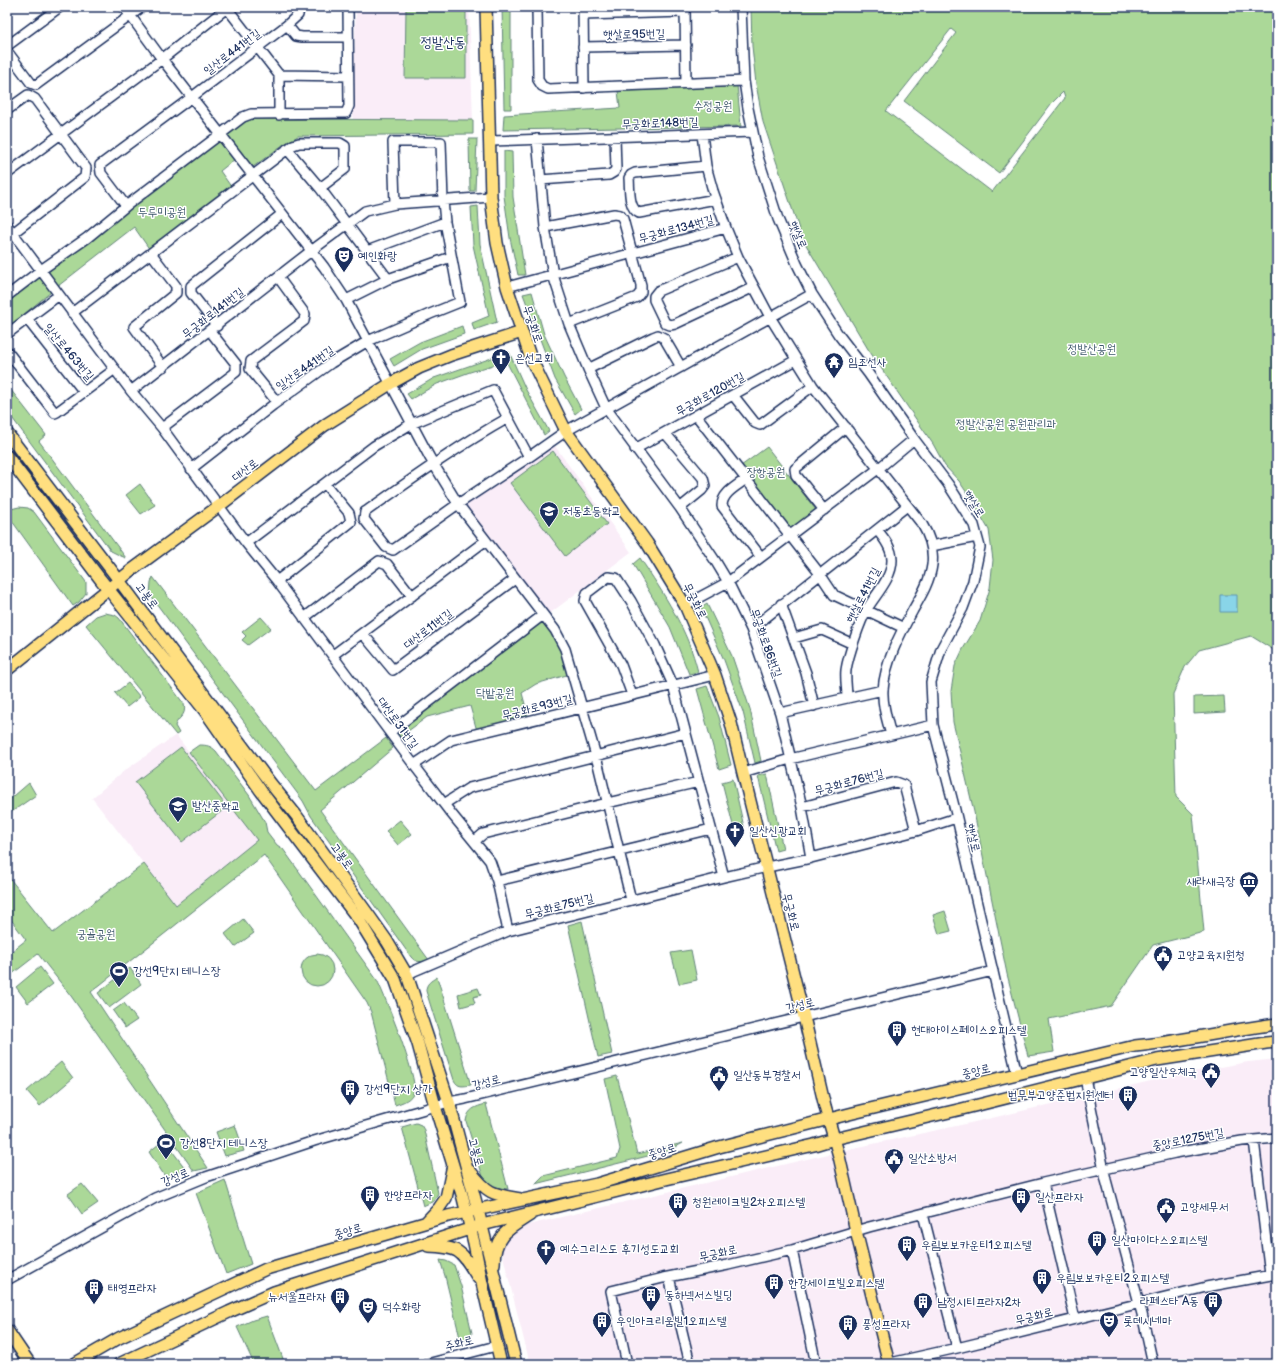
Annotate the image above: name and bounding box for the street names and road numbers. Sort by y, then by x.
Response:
street label: 일산로441번길 [201,26,264,79]
street label: 햇살로95번길 [603,26,666,43]
street label: 무궁화로148번길 [621,115,699,132]
street label: 무궁화로134번길 [637,212,716,247]
street label: 햇살로 [785,219,810,251]
street label: 무궁화로141번길 [179,284,248,342]
street label: 무궁화로 [519,303,546,345]
street label: 일산로463번길 [40,321,97,384]
street label: 일산로441번길 [273,343,338,394]
street label: 무궁화로120번길 [673,369,748,420]
street label: 대산로 [229,456,261,485]
street label: 햇살로 [960,488,988,521]
street label: 햇살로41번길 [843,565,884,625]
street label: 고봉로 [132,580,161,612]
street label: 무궁화로 [679,581,710,622]
street label: 대산로11번길 [401,606,456,653]
street label: 무궁화로86번길 [746,607,785,680]
street label: 무궁화로93번길 [500,691,574,724]
street label: 대산로31번길 [374,694,422,752]
street label: 무궁화로76번길 [813,766,886,799]
street label: 햇살로 [962,822,983,854]
street label: 고봉로 [327,840,356,872]
street label: 무궁화로75번길 [523,891,596,922]
street label: 무궁화로 [779,892,802,933]
street label: 강성로 [784,995,816,1016]
street label: 중앙로 [960,1061,992,1082]
street label: 강성로 [470,1072,502,1093]
street label: 중앙로1275번길 [1151,1125,1226,1154]
street label: 고봉로 [465,1136,487,1168]
street label: 중앙로 [646,1140,678,1163]
street label: 강성로 [159,1165,191,1190]
street label: 중앙로 [332,1220,364,1243]
street label: 무궁화로 [698,1242,739,1265]
street label: 무궁화로 [1014,1305,1055,1328]
street label: 주화로 [443,1333,475,1354]

